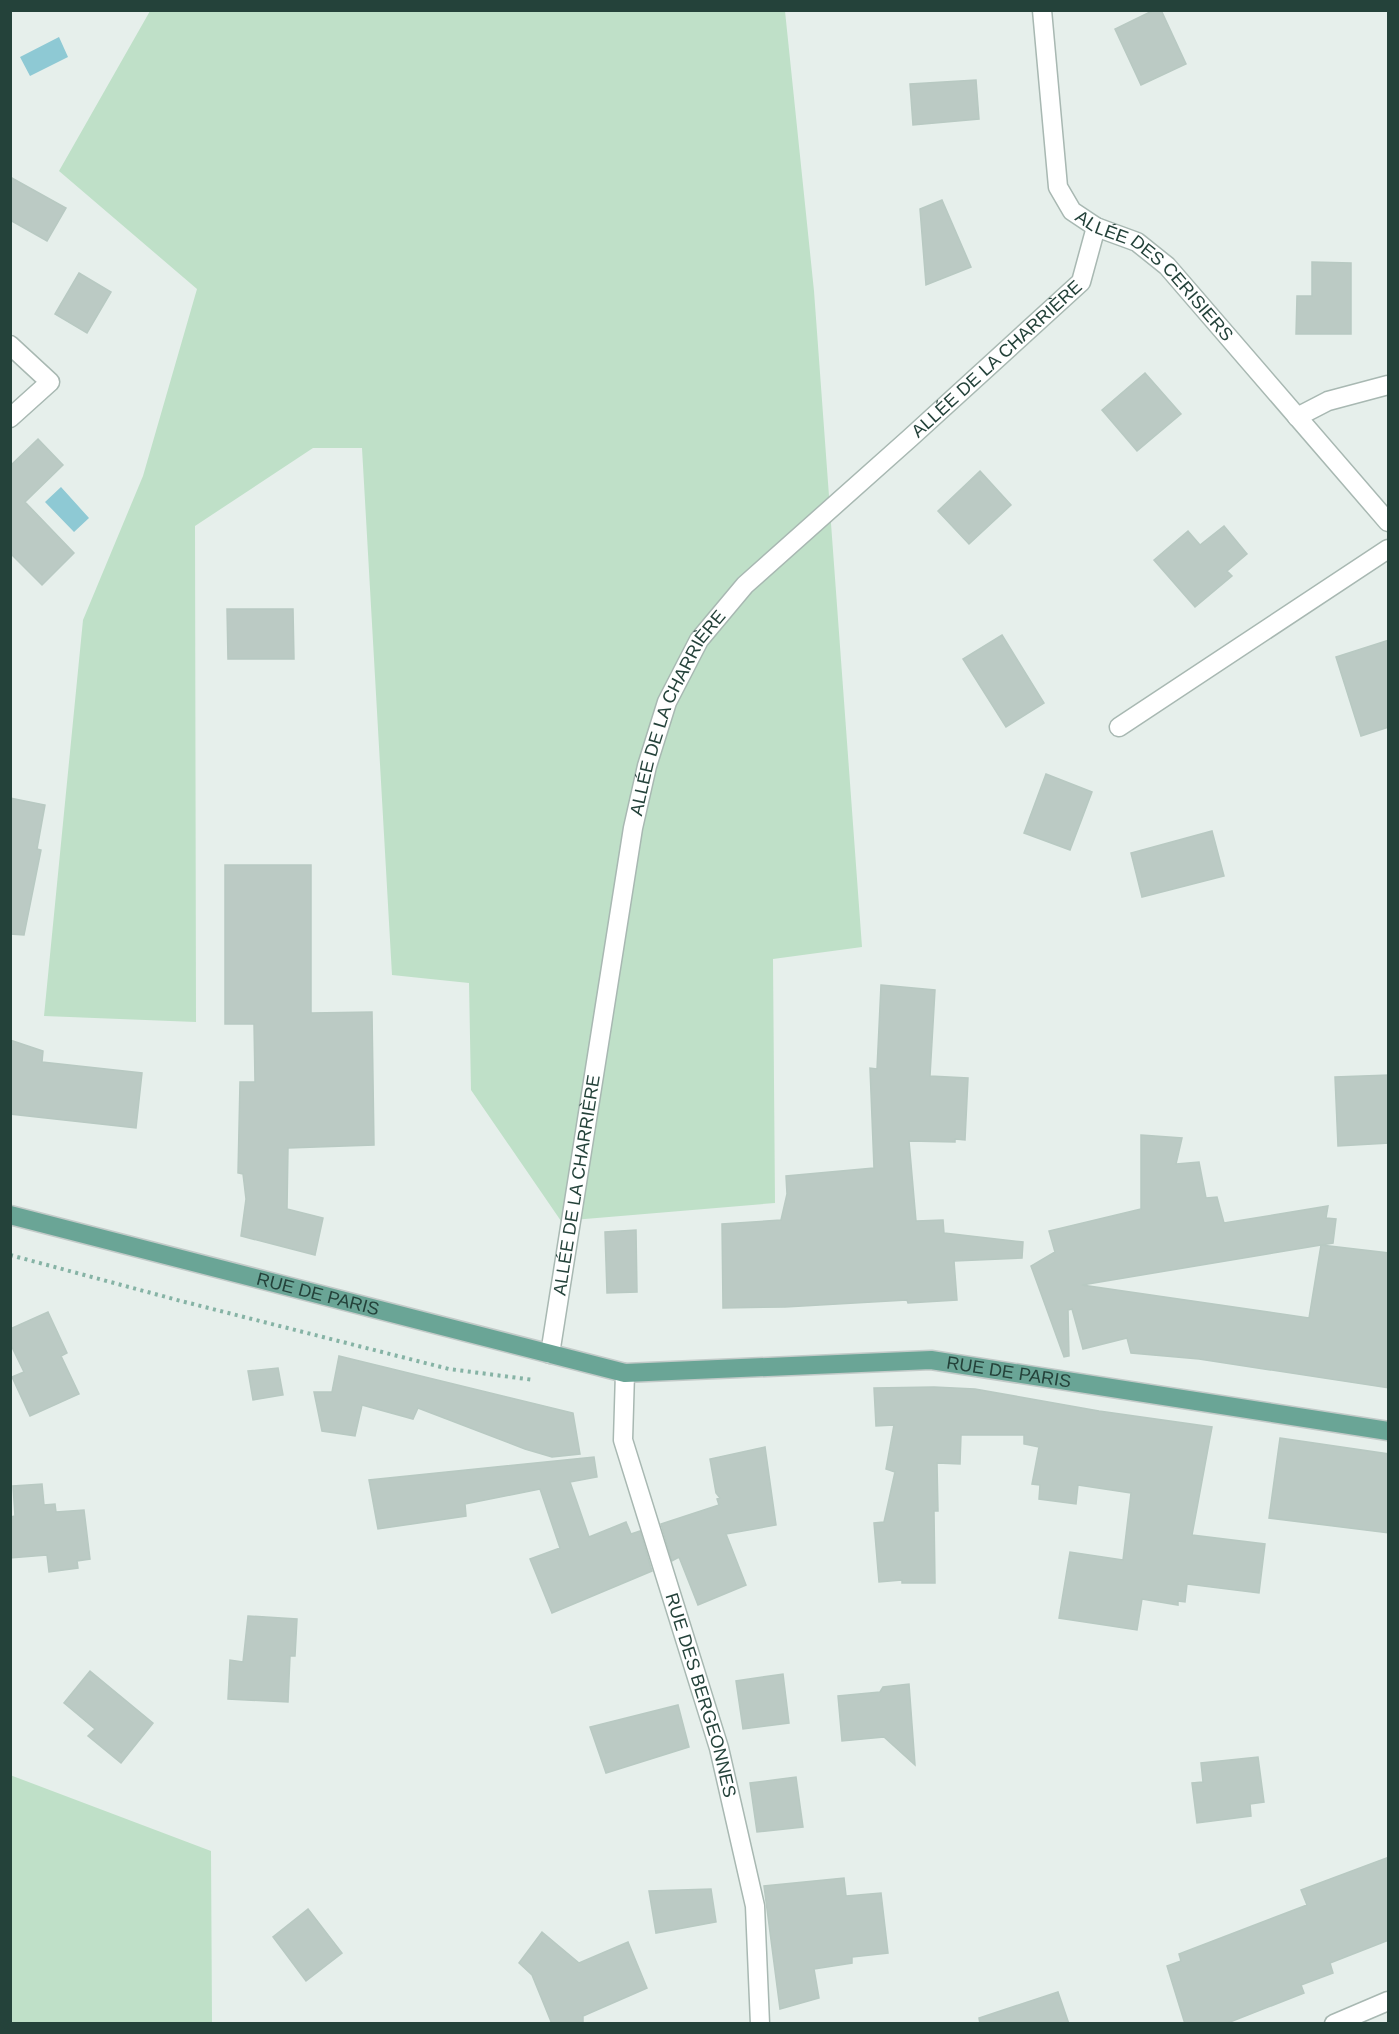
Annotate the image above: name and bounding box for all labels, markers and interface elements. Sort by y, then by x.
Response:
street label: ALLÉE DES CERISIERS [1072,206,1237,345]
street label: ALLÉE DE LA CHARRIÈRE [908,276,1086,441]
street label: ALLÉE DE LA CHARRIÈRE [626,606,730,818]
street label: ALLÉE DE LA CHARRIÈRE [549,1073,604,1297]
street label: RUE DE PARIS [255,1269,381,1319]
street label: RUE DE PARIS [945,1353,1072,1392]
street label: RUE DES BERGEONNES [661,1591,740,1799]

